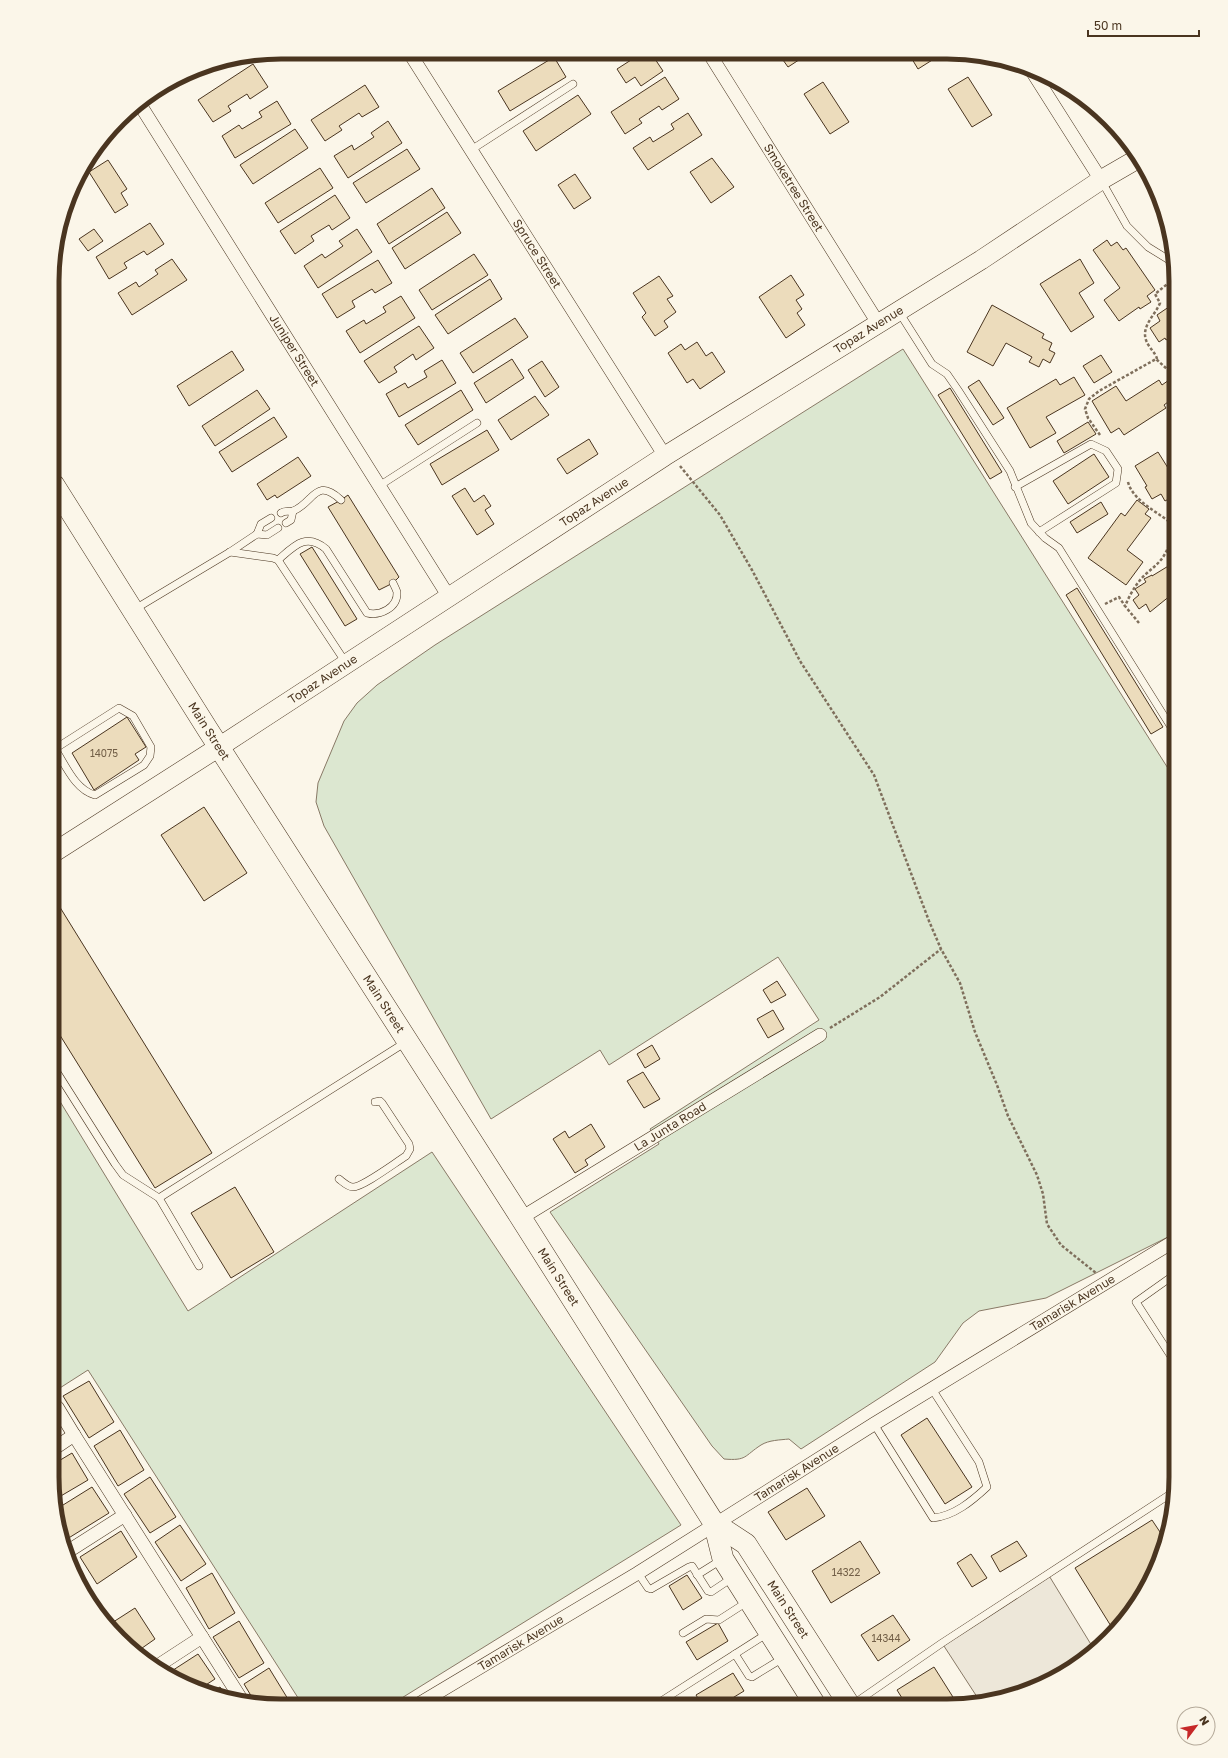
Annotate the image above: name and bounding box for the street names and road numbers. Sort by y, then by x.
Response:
street label: Smoketree Street [761,141,827,234]
street label: Spruce Street [510,216,565,291]
street label: Topaz Avenue [831,302,906,357]
street label: Juniper Street [266,311,323,389]
street label: Topaz Avenue [557,474,631,530]
street label: Topaz Avenue [285,651,360,707]
street label: Main Street [185,699,234,763]
street label: Main Street [360,972,409,1036]
street label: La Junta Road [631,1098,709,1154]
street label: Main Street [535,1245,583,1309]
street label: Tamarisk Avenue [1027,1271,1118,1334]
street label: Tamarisk Avenue [751,1440,841,1505]
street label: Main Street [764,1577,813,1641]
street label: Tamarisk Avenue [475,1611,566,1674]

